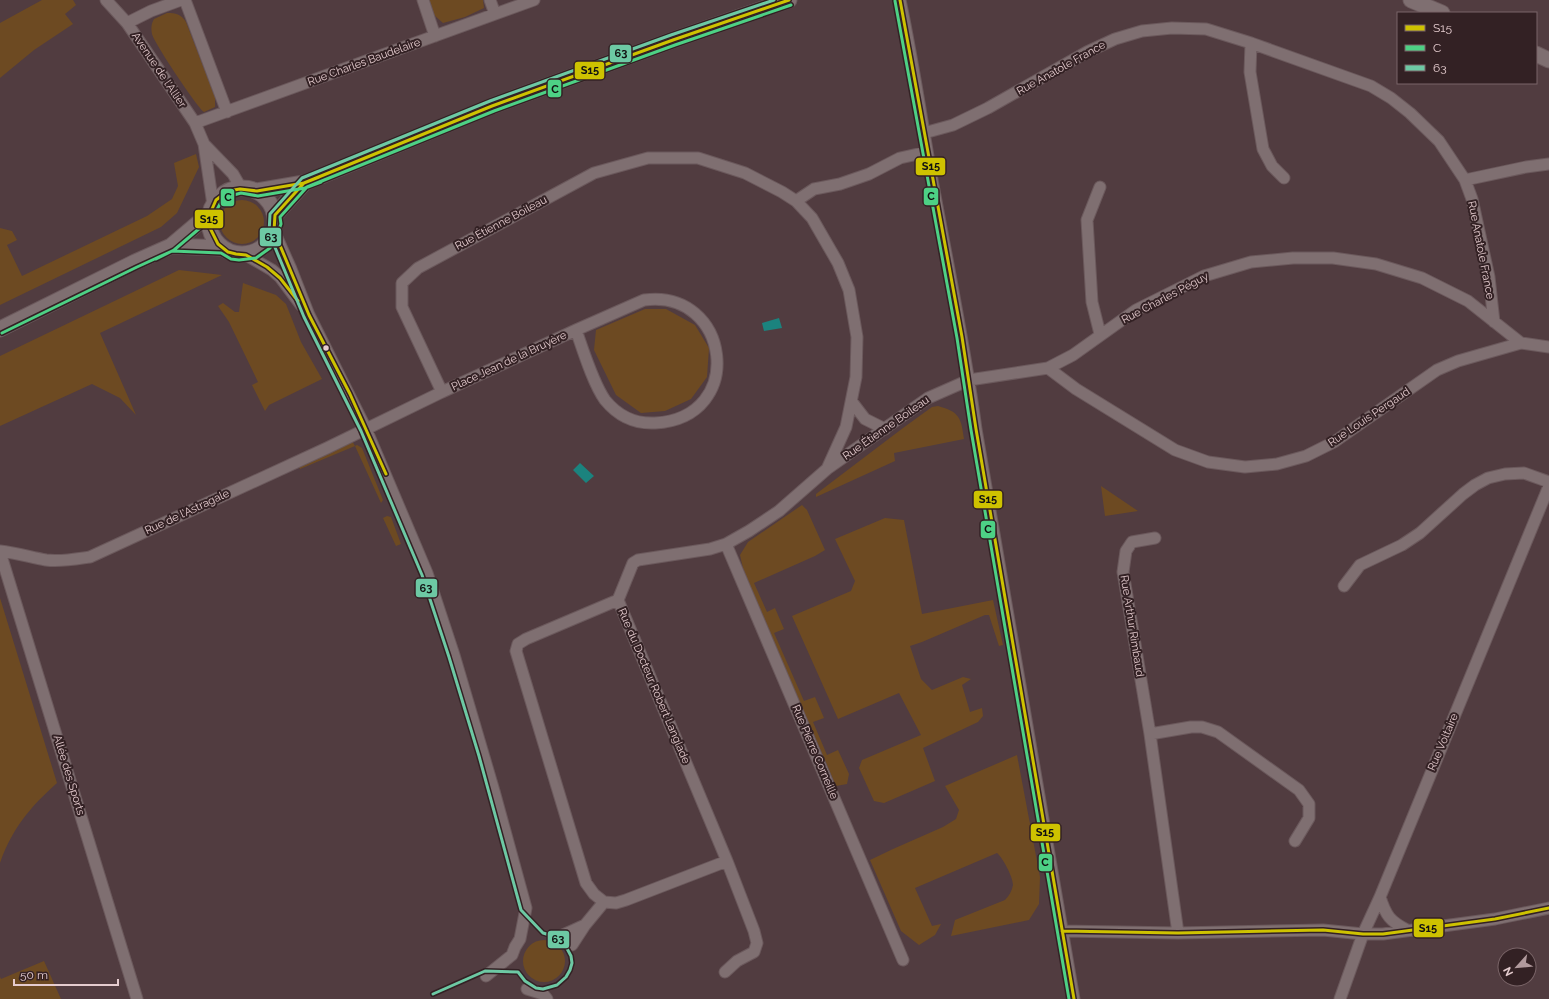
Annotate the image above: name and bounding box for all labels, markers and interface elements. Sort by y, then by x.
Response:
legend [1397,12,1537,84]
text: S15 [1433,21,1452,35]
street label: Avenue de l'Allier [129,30,189,110]
street label: Rue Charles Baudelaire [306,35,423,88]
street label: Rue Anatole France [1014,38,1108,98]
text: C [1433,41,1441,55]
line badge: 63 [609,44,632,63]
text: 63 [615,47,627,60]
line badge: S15 [574,61,605,80]
text: 63 [1433,61,1447,75]
text: S15 [581,64,599,77]
line badge: C [547,79,562,98]
text: C [551,83,559,96]
line badge: S15 [915,157,946,176]
text: S15 [922,160,940,173]
line badge: C [923,187,939,206]
line badge: C [220,188,235,207]
text: C [927,190,935,203]
text: C [224,191,232,204]
street label: Rue Étienne Boileau [452,192,549,253]
street label: Rue Anatole France [1465,200,1497,301]
line badge: S15 [194,209,224,229]
text: S15 [200,213,218,226]
line badge: 63 [259,227,282,247]
text: 63 [265,231,277,244]
street label: Rue Charles Péguy [1119,270,1211,326]
street label: Place Jean de la Bruyère [449,328,569,393]
unlabelled marker [321,343,331,353]
street label: Rue Louis Pergaud [1326,385,1412,449]
street label: Rue Étienne Boileau [840,392,932,463]
street label: Rue de l'Astragale [143,487,232,537]
line badge: S15 [973,490,1003,509]
text: S15 [979,493,997,506]
line badge: C [980,520,996,539]
text: C [984,523,992,536]
street label: Rue Arthur Rimbaud [1118,574,1146,678]
line badge: 63 [415,578,438,598]
text: 63 [420,582,432,595]
street label: Rue du Docteur Robert Langlade [615,606,693,766]
street label: Rue Pierre Corneille [789,703,841,802]
street label: Rue Voltaire [1425,711,1461,773]
street label: Allée des Sports [51,733,87,817]
line badge: S15 [1030,823,1061,842]
text: S15 [1036,826,1054,839]
line badge: C [1038,853,1053,872]
text: C [1041,856,1049,869]
line badge: S15 [1413,918,1444,938]
text: S15 [1419,922,1437,935]
line badge: 63 [547,930,570,949]
text: 63 [552,933,564,946]
north arrow [1497,947,1537,987]
scale bar [14,961,118,987]
text: N [1501,965,1516,978]
text: 50 m [20,968,48,982]

